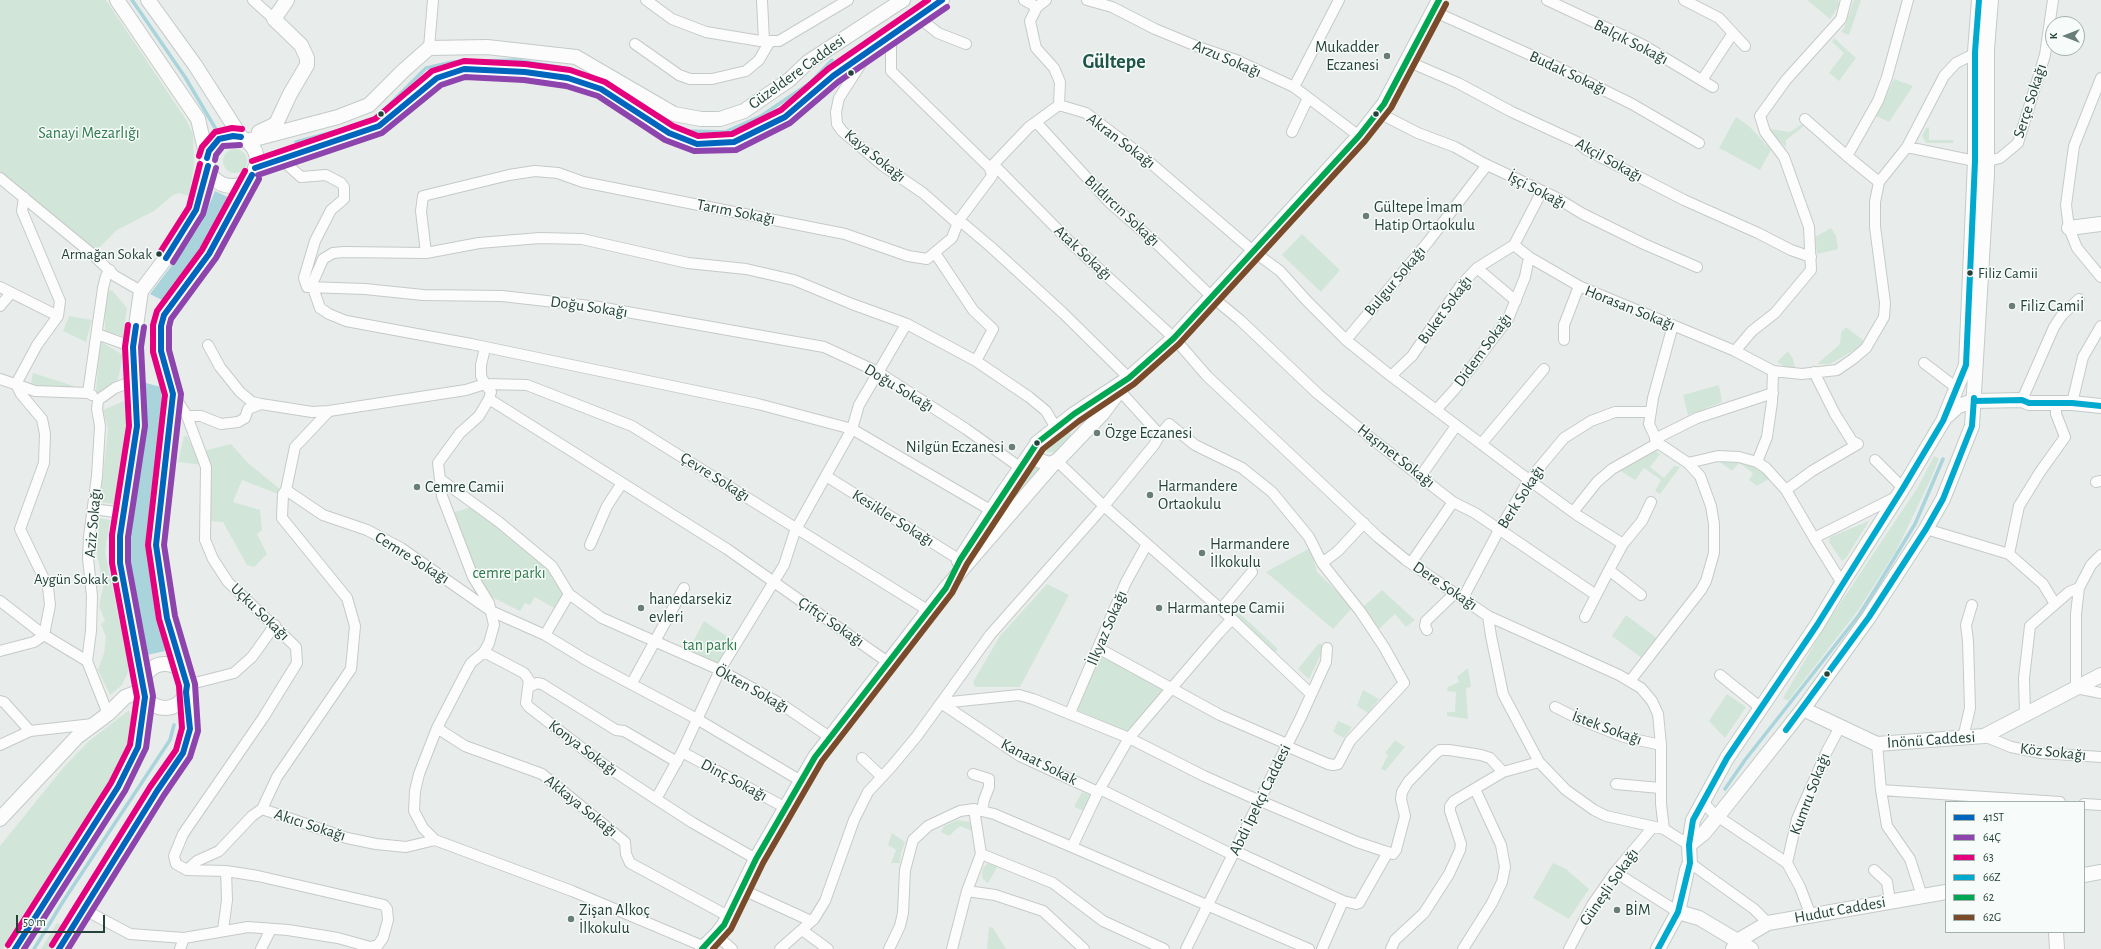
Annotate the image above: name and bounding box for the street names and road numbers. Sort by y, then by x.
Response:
street label: Balçık Sokağı [1591,15,1671,69]
street label: Güzeldere Caddesi [745,30,849,114]
street label: Arzu Sokağı [1190,36,1264,82]
street label: Budak Sokağı [1526,47,1610,99]
street label: Serçe Sokağı [2009,61,2051,141]
street label: Akran Sokağı [1083,109,1159,173]
street label: Kaya Sokağı [840,125,910,187]
street label: Akçil Sokağı [1572,134,1646,186]
street label: İşçi Sokağı [1504,167,1570,213]
street label: Bıldırcın Sokağı [1080,171,1164,251]
street label: Tarım Sokağı [695,195,777,229]
street label: Atak Sokağı [1050,221,1116,285]
street label: Bulgur Sokağı [1360,242,1430,320]
street label: Buket Sokağı [1414,272,1476,348]
street label: Horasan Sokağı [1582,281,1678,335]
street label: Doğu Sokağı [549,292,629,322]
street label: Didem Sokağı [1450,309,1516,391]
street label: Doğu Sokağı [861,360,937,416]
street label: Haşmet Sokağı [1353,420,1439,492]
street label: Çevre Sokağı [677,448,753,506]
street label: Berk Sokağı [1493,462,1549,532]
street label: Kesikler Sokağı [848,485,938,551]
street label: Aziz Sokağı [80,487,106,559]
street label: Cemre Sokağı [371,528,453,588]
street label: Dere Sokağı [1409,557,1481,615]
street label: Uçku Sokağı [226,579,294,645]
street label: İlkyaz Sokağı [1083,588,1131,668]
street label: Çiftçi Sokağı [794,593,868,651]
street label: Ökten Sokağı [712,661,792,717]
street label: İstek Sokağı [1569,706,1645,750]
street label: Konya Sokağı [545,716,621,780]
street label: İnönü Caddesi [1886,727,1976,753]
street label: Kanaat Sokak [998,735,1080,789]
street label: Köz Sokağı [2019,739,2087,765]
street label: Abdi İpekçi Caddesi [1225,741,1295,859]
street label: Kumru Sokağı [1786,750,1834,838]
street label: Dinç Sokağı [698,755,770,805]
street label: Akkaya Sokağı [541,771,621,841]
street label: Akıcı Sokağı [272,804,348,846]
street label: Güneşli Sokağı [1575,844,1643,930]
street label: Hudut Caddesi [1793,893,1887,927]

